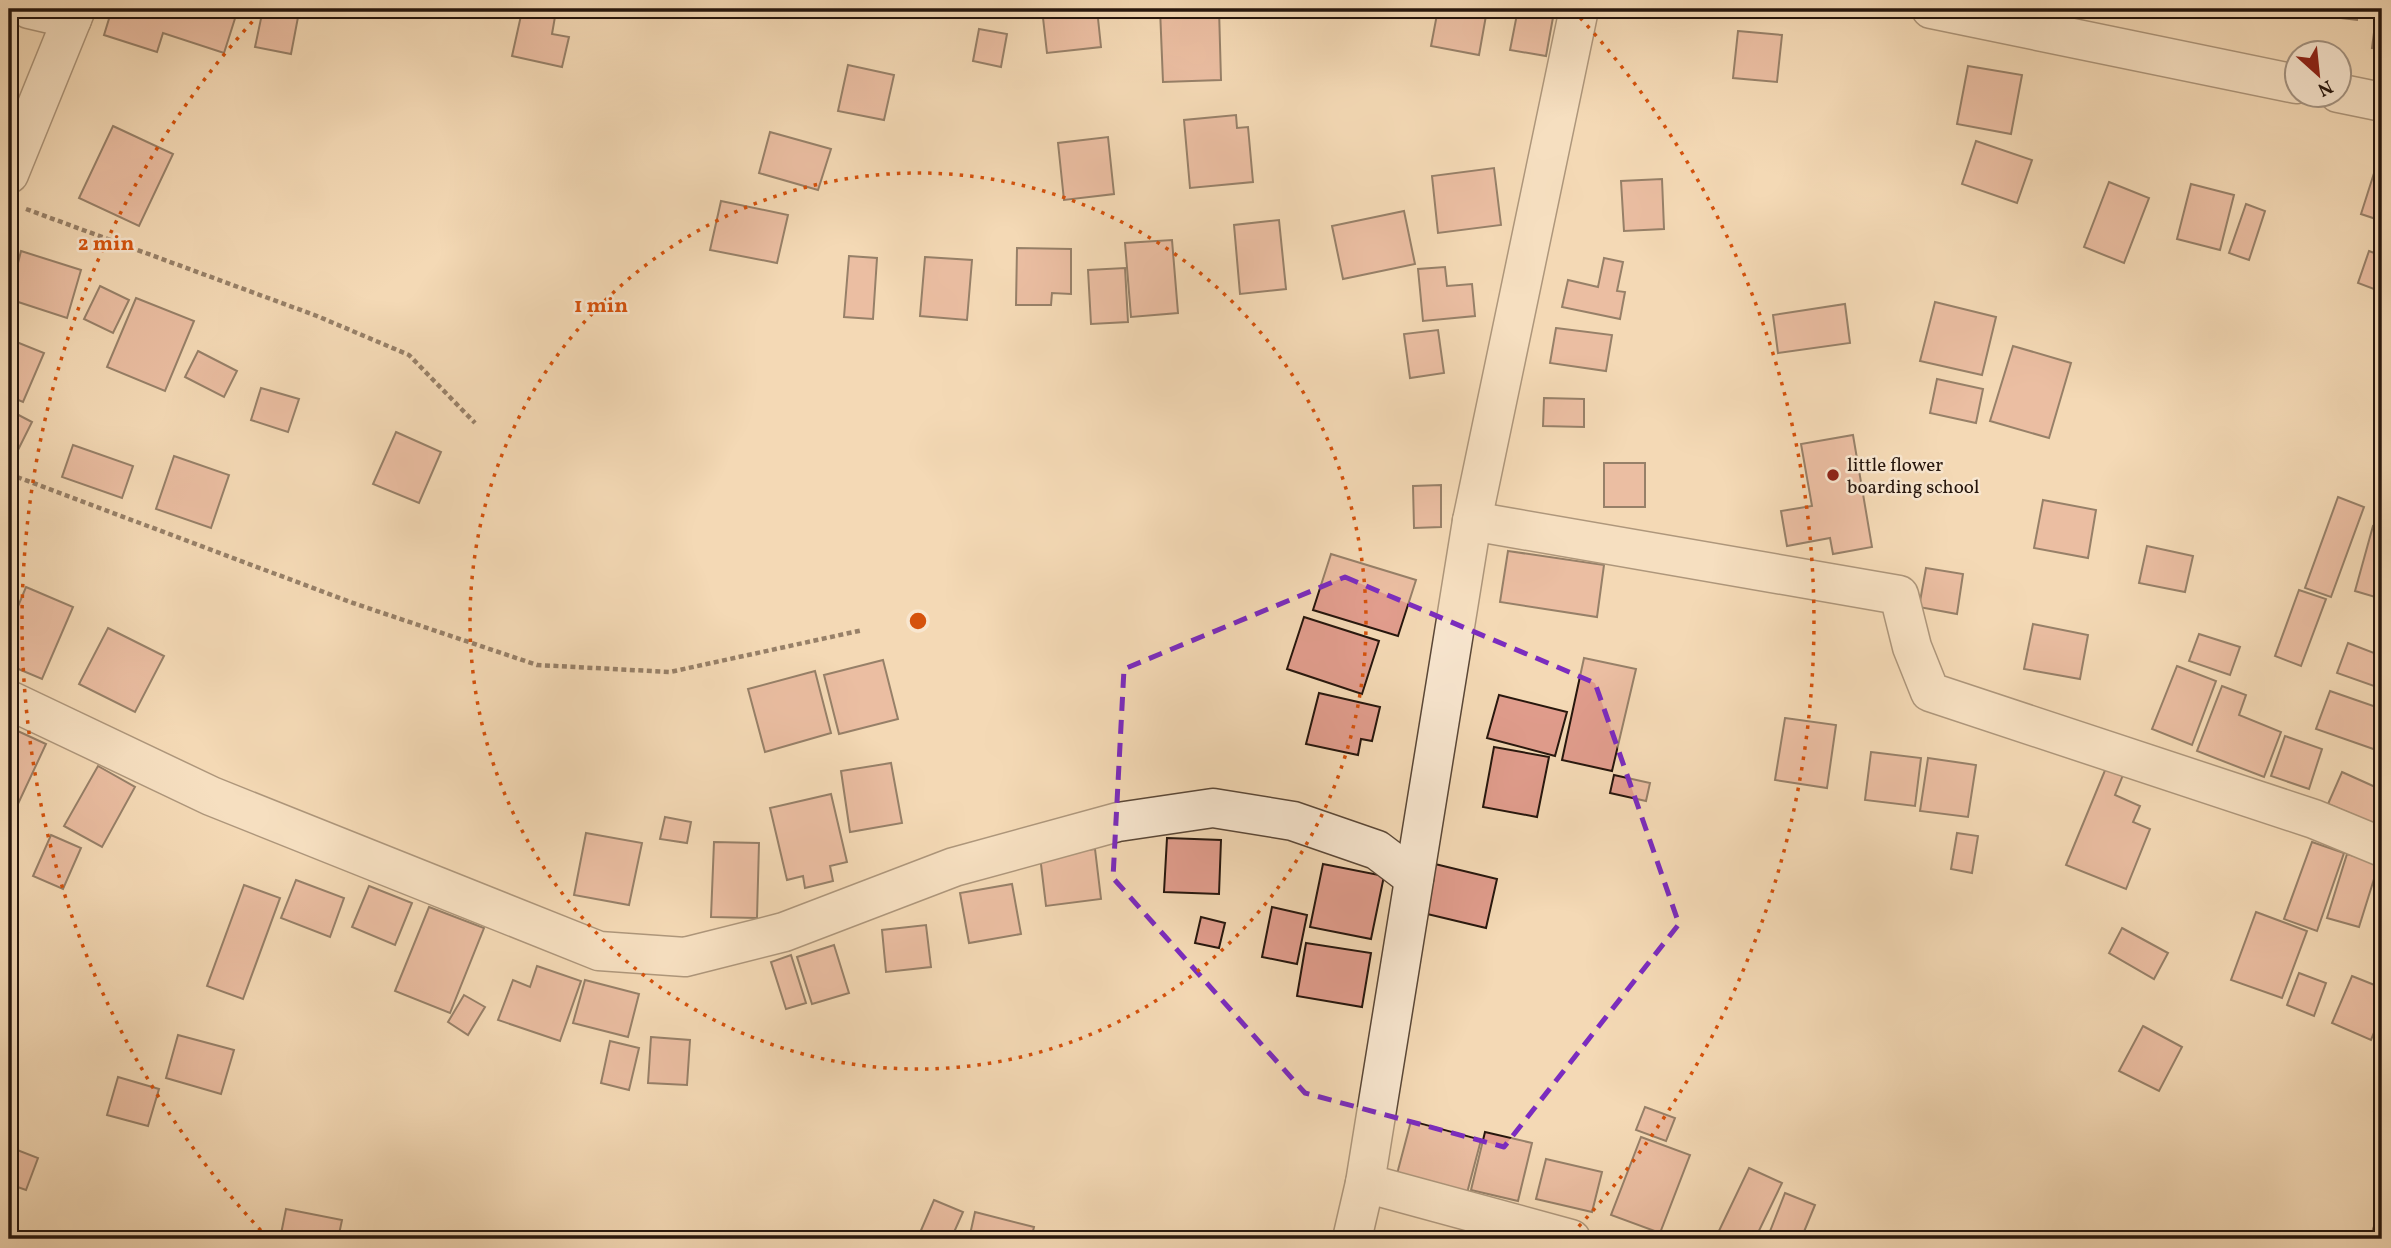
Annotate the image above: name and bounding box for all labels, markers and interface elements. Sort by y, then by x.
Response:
north arrow [2282,38,2352,108]
text: N [2313,73,2337,102]
text: 2 min [78,230,134,259]
text: 1 min [574,292,628,321]
place label: little flower boarding school [1847,453,1980,501]
marker: little flower boarding school [1825,467,1841,483]
centre of rings [906,609,930,633]

